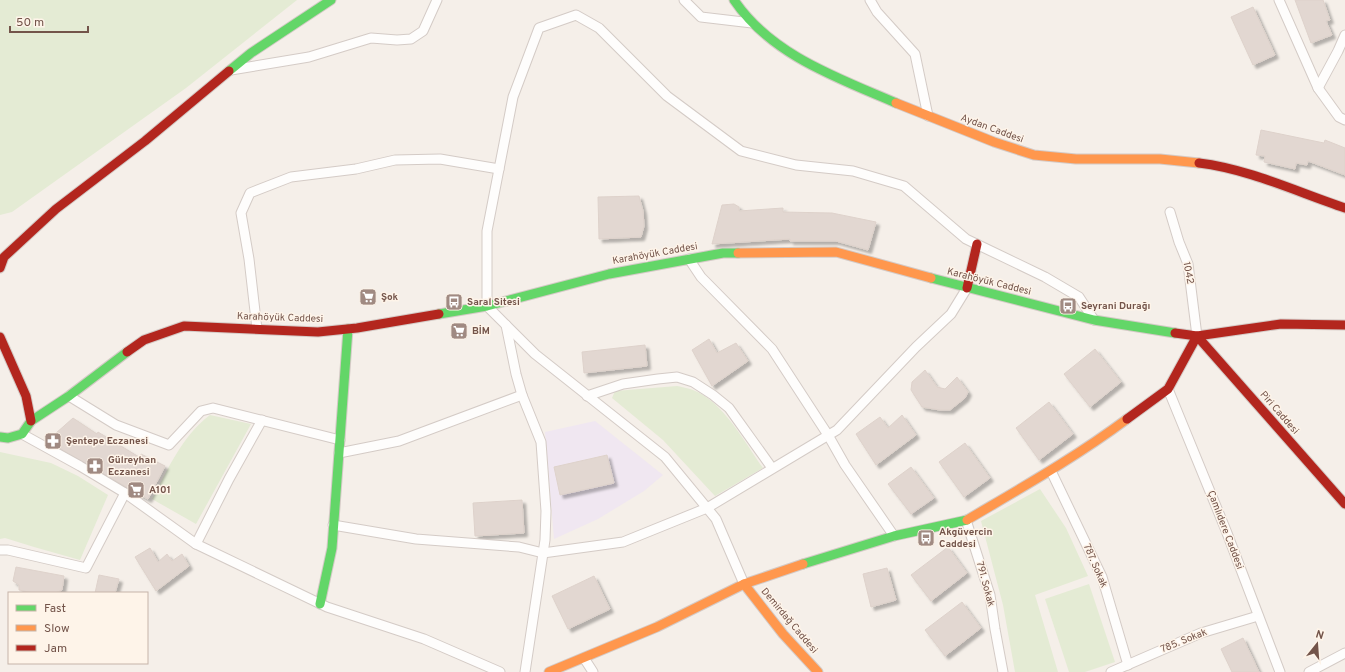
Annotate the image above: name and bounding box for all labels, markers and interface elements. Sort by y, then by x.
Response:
scale bar [10,8,88,34]
text: 50 m [16,15,44,31]
street label: Aydan Caddesi [959,112,1025,146]
street label: Karahöyük Caddesi [611,240,699,268]
street label: 1042 [1179,261,1197,285]
street label: Karahöyük Caddesi [946,265,1032,299]
supermarket icon: Şok [358,287,378,307]
place label: Şok [381,291,399,304]
bus stop icon: Saral Sitesi [444,292,464,312]
place label: Saral Sitesi [467,296,520,309]
bus stop icon: Seyrani Durağı [1058,296,1078,316]
place label: Seyrani Durağı [1081,300,1151,313]
street label: Karahöyük Caddesi [237,310,323,326]
supermarket icon: BİM [449,321,469,341]
place label: BİM [472,324,490,338]
street label: Piri Caddesi [1257,389,1301,437]
pharmacy icon: Şentepe Eczanesi [43,431,63,451]
place label: Şentepe Eczanesi [66,435,148,448]
place label: Gülreyhan Eczanesi [108,454,156,479]
pharmacy icon: Gülreyhan Eczanesi [85,456,105,476]
supermarket icon: A101 [126,480,146,500]
place label: A101 [149,484,171,497]
street label: Çamlıdere Caddesi [1204,489,1246,571]
place label: Akgüvercin Caddesi [939,526,992,551]
bus stop icon: Akgüvercin Caddesi [916,528,936,548]
street label: 787. Sokak [1080,542,1110,590]
street label: 791. Sokak [973,560,997,608]
street label: Demirdağ Caddesi [758,586,820,656]
legend [8,592,148,664]
text: Fast [44,601,66,617]
text: Slow [44,621,70,637]
north arrow [1297,624,1337,664]
street label: 785. Sokak [1159,626,1209,656]
text: N [1314,628,1325,643]
text: Jam [44,641,67,657]

